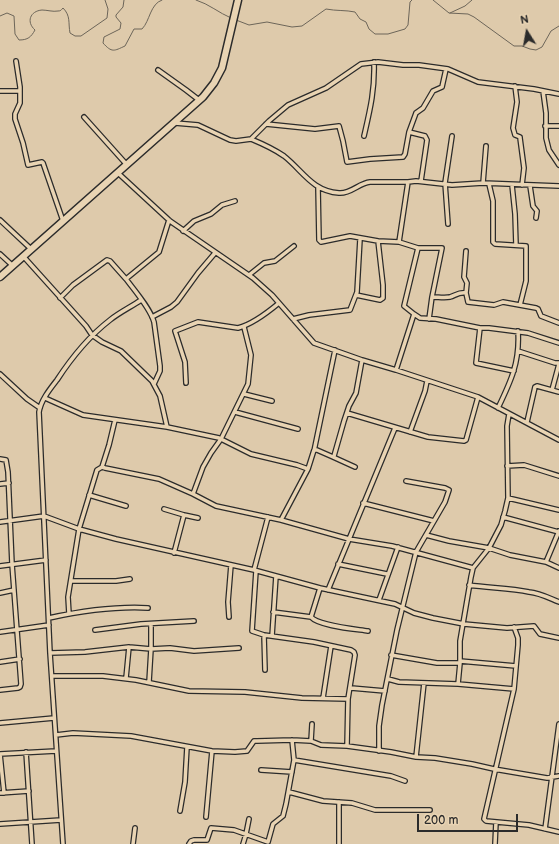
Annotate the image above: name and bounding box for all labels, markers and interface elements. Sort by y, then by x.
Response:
north arrow [507,12,547,52]
text: N [519,13,530,27]
scale bar [419,806,520,832]
text: 200 m [424,813,458,828]

